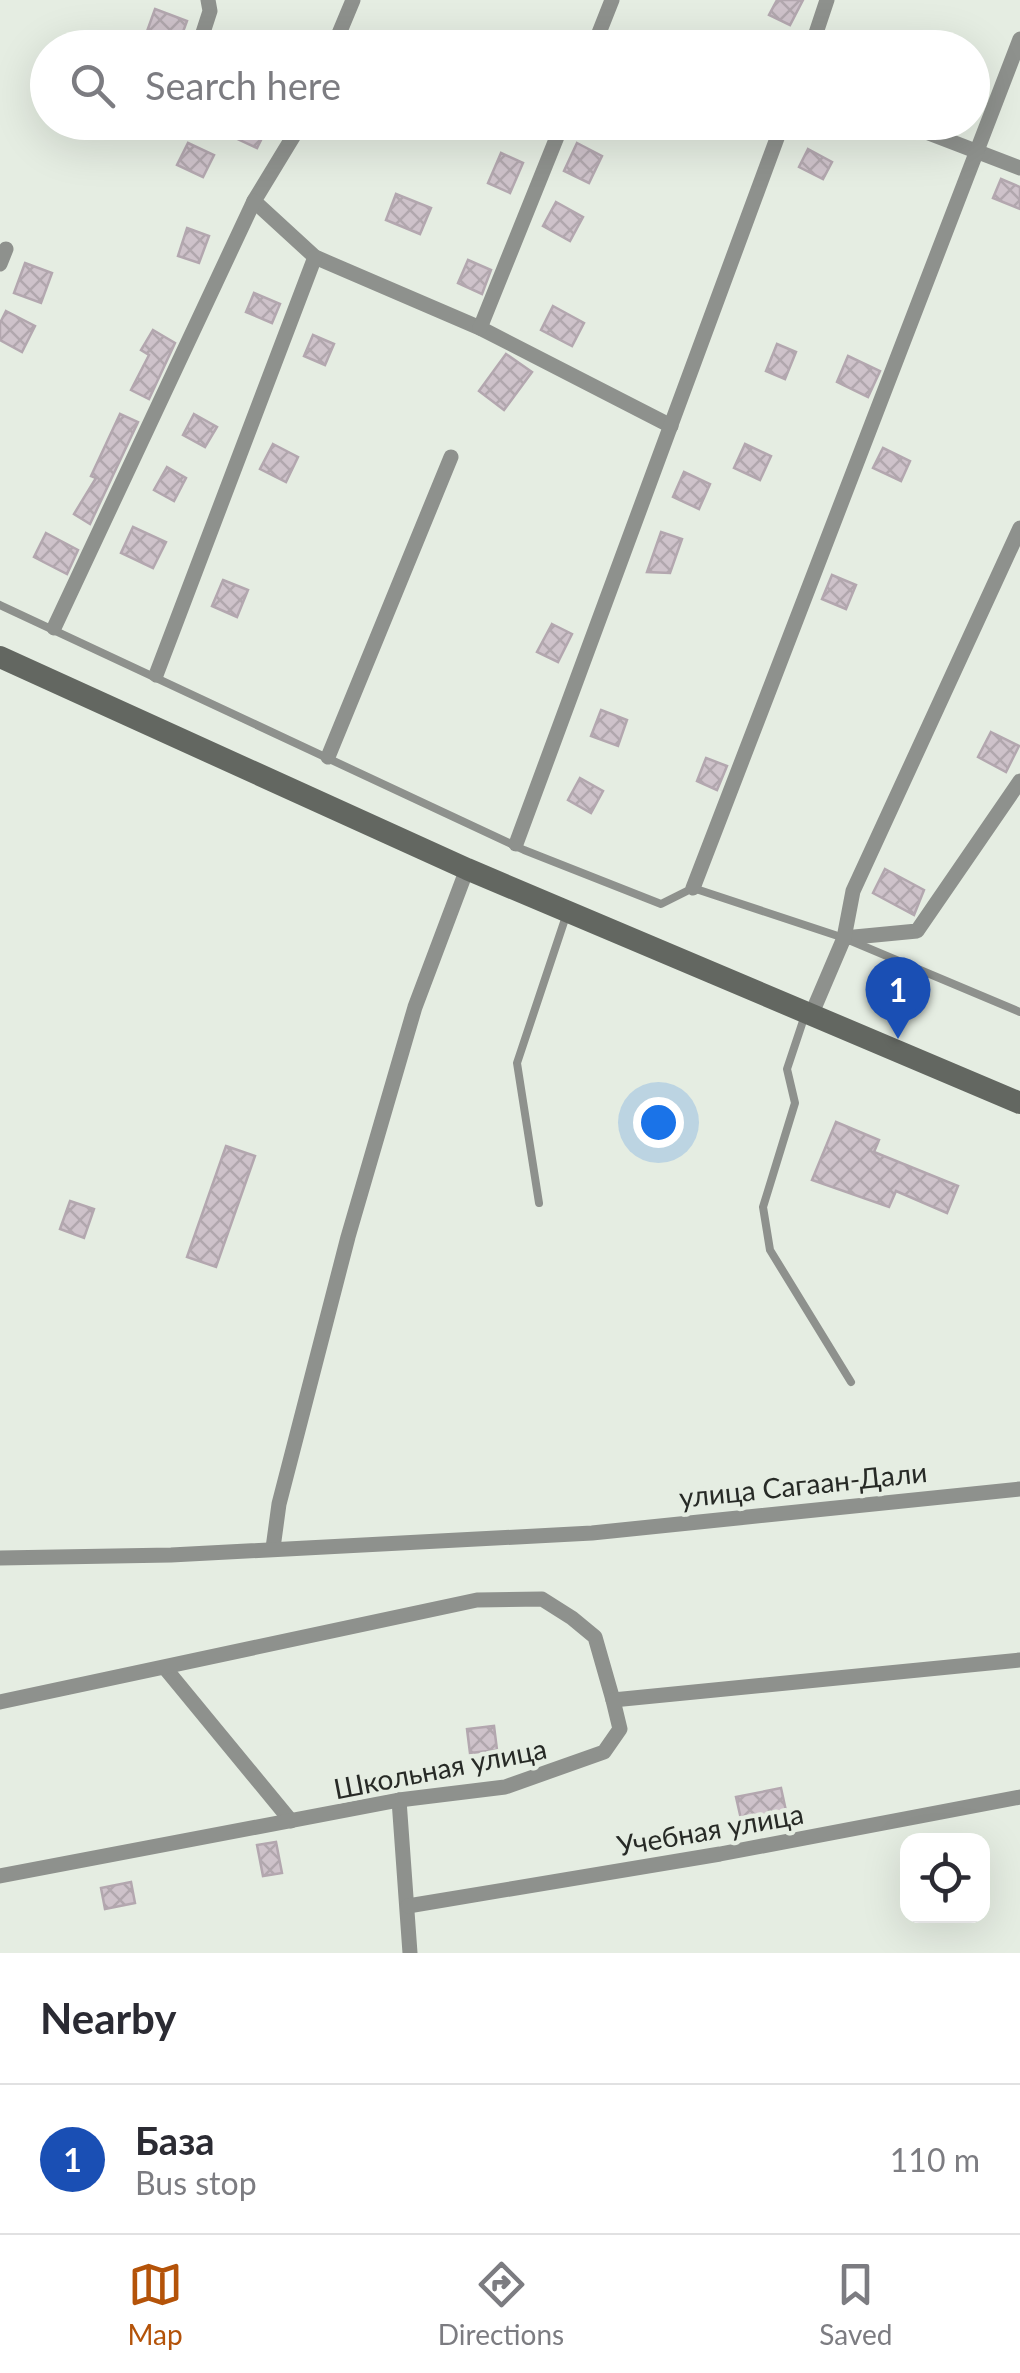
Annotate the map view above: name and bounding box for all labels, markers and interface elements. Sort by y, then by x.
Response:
search box [30,30,990,140]
icon: search [65,58,120,113]
text: Search here [145,62,341,108]
pin: 1 [866,956,930,1039]
your location [633,1097,684,1148]
street label: улица Сагаан-Дали [677,1454,929,1514]
street label: Школьная улица [331,1731,549,1805]
street label: Учебная улица [614,1796,806,1862]
map controls [900,1833,990,1923]
button: locate [900,1833,990,1923]
text: Nearby [40,1993,177,2043]
text: База [135,2117,215,2163]
text: 1 [63,2140,82,2179]
text: 110 m [890,2140,980,2179]
text: Bus stop [135,2163,257,2202]
tab: Map [128,2257,183,2351]
tab: Directions [438,2257,564,2351]
tab: Saved [819,2257,892,2351]

